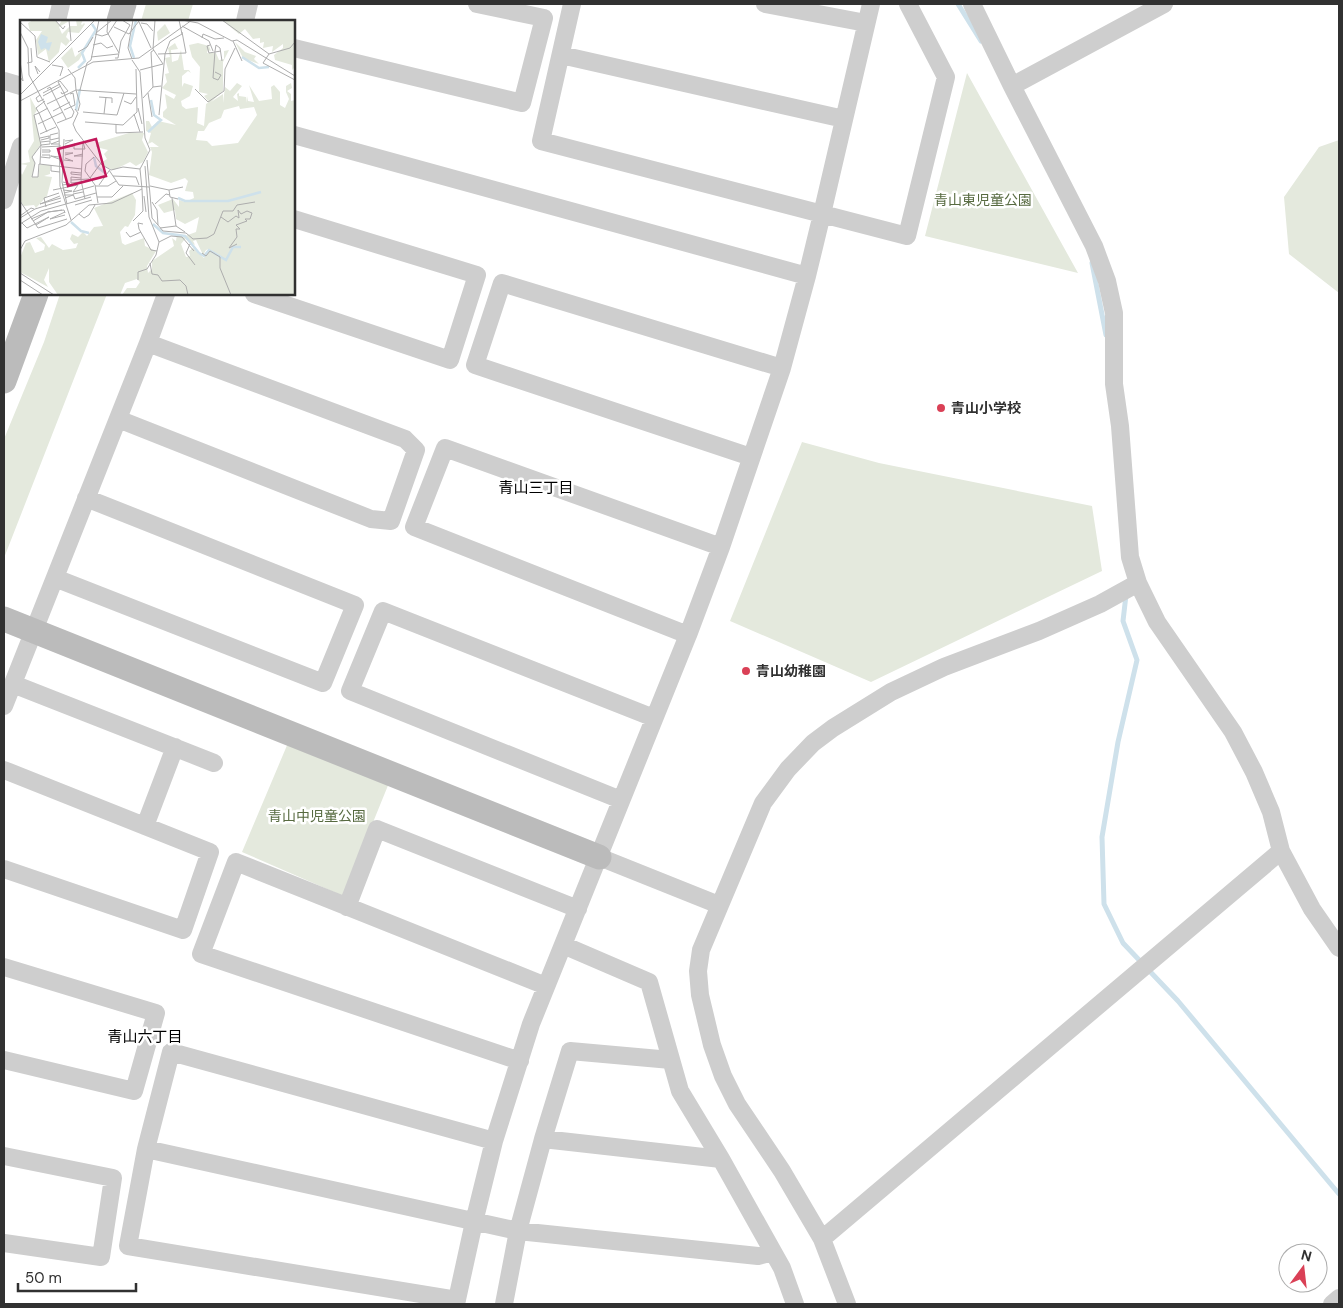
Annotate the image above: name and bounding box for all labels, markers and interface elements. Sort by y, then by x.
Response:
inset map [20,20,295,295]
park label: 青山東児童公園 [934,191,1032,209]
place label: 青山小学校 [951,399,1021,417]
marker: 青山小学校 [935,402,947,414]
district label: 青山三丁目 [498,478,574,498]
place label: 青山幼稚園 [756,662,826,680]
marker: 青山幼稚園 [740,665,752,677]
park label: 青山中児童公園 [268,807,366,825]
district label: 青山六丁目 [107,1027,183,1047]
north arrow [1278,1243,1328,1293]
text: N [1299,1245,1314,1265]
scale bar [18,1260,135,1292]
text: 50 m [25,1268,62,1288]

